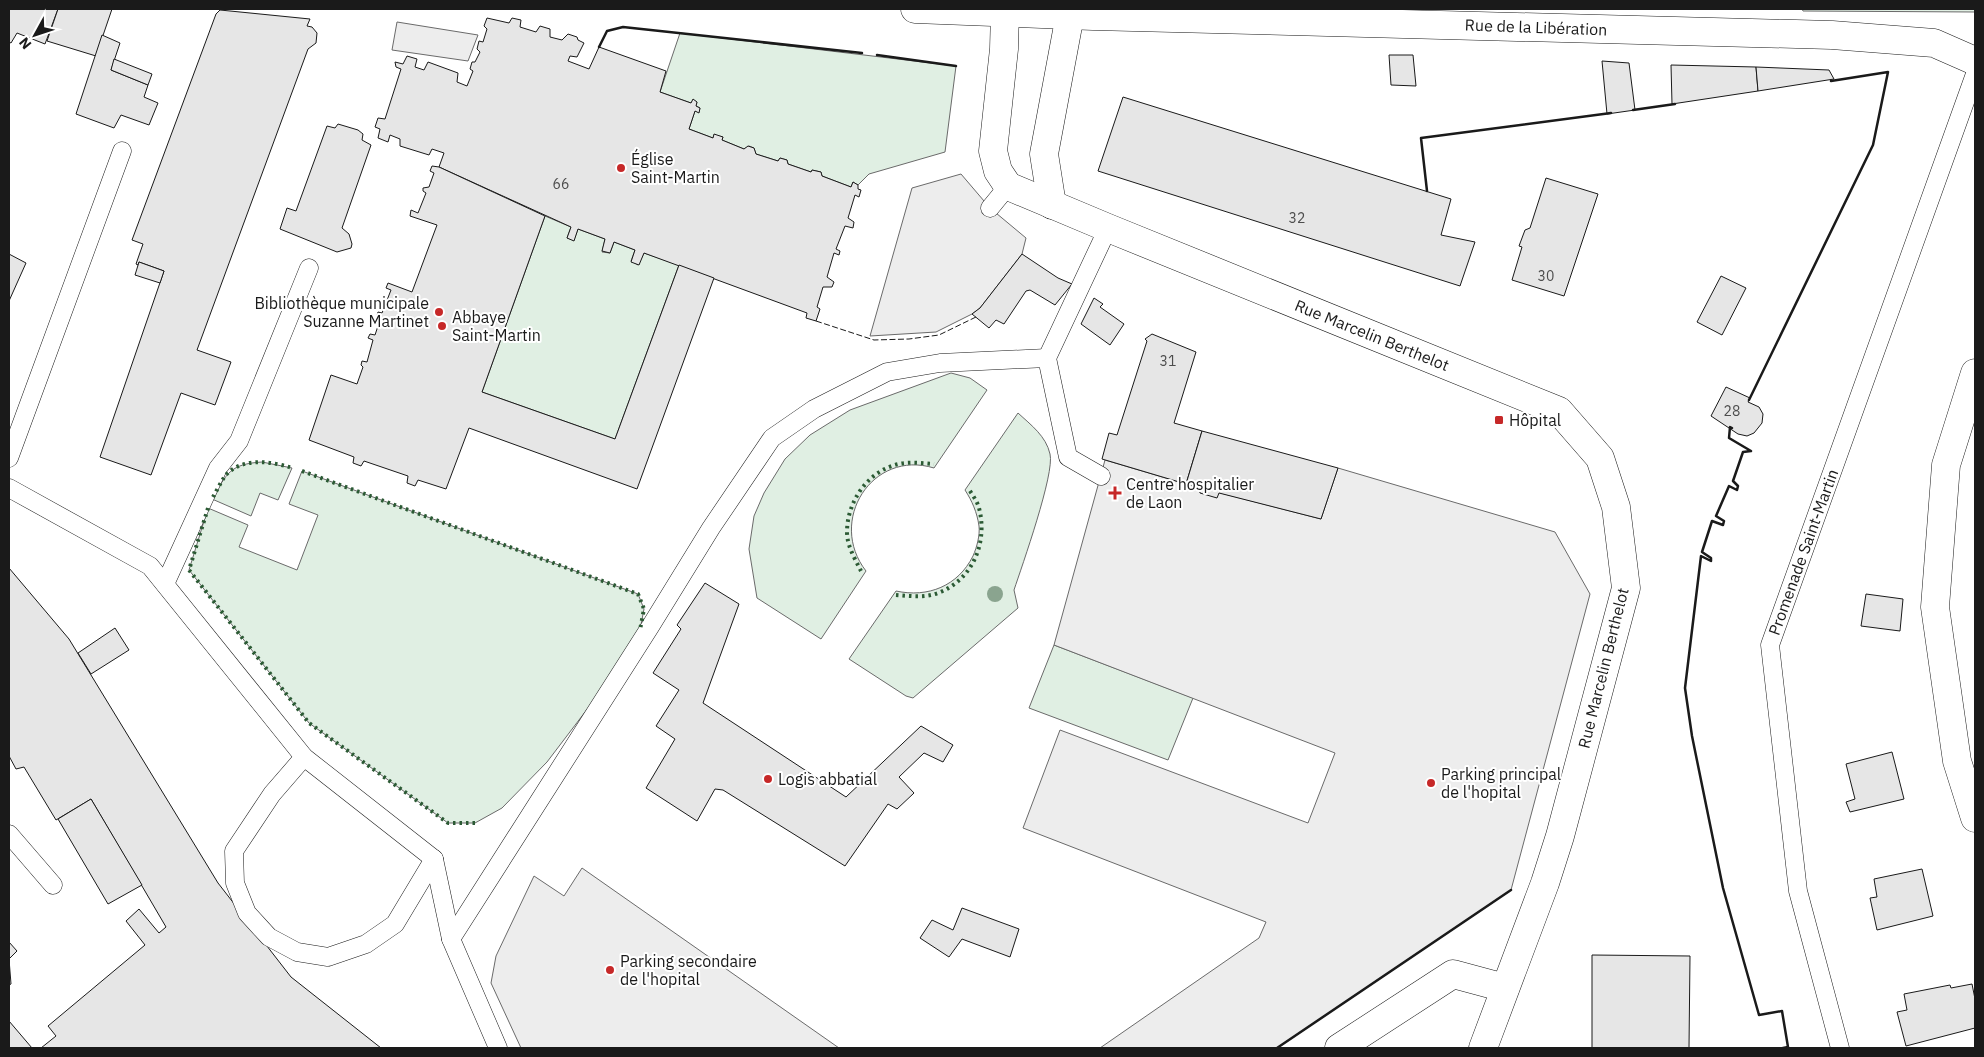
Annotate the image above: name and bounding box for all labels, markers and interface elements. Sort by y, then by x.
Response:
north arrow [10,10,60,60]
street label: Rue de la Libération [1464,15,1608,39]
text: N [15,34,35,53]
place label: Église Saint-Martin [631,148,720,187]
marker: Église Saint-Martin [615,162,627,174]
house number: 66 [553,175,569,193]
house number: 32 [1289,209,1305,227]
house number: 30 [1538,267,1554,285]
place label: Bibliothèque municipale Suzanne Martinet [254,293,429,331]
street label: Rue Marcelin Berthelot [1292,295,1452,375]
marker: Bibliothèque municipale Suzanne Martinet [433,306,445,318]
place label: Abbaye Saint-Martin [452,307,541,345]
marker: Abbaye Saint-Martin [436,320,448,332]
house number: 31 [1160,352,1176,370]
house number: 28 [1724,402,1740,420]
place label: Hôpital [1509,410,1561,430]
marker: Hôpital [1493,414,1505,426]
street label: Promenade Saint-Martin [1764,466,1842,638]
place label: Centre hospitalier de Laon [1126,474,1254,512]
marker: Centre hospitalier de Laon [1108,486,1122,500]
street label: Rue Marcelin Berthelot [1573,586,1633,750]
place label: Parking principal de l'hopital [1441,764,1561,802]
place label: Logis abbatial [778,769,877,789]
marker: Logis abbatial [762,773,774,785]
marker: Parking principal de l'hopital [1425,777,1437,789]
place label: Parking secondaire de l'hopital [620,951,757,989]
marker: Parking secondaire de l'hopital [604,964,616,976]

